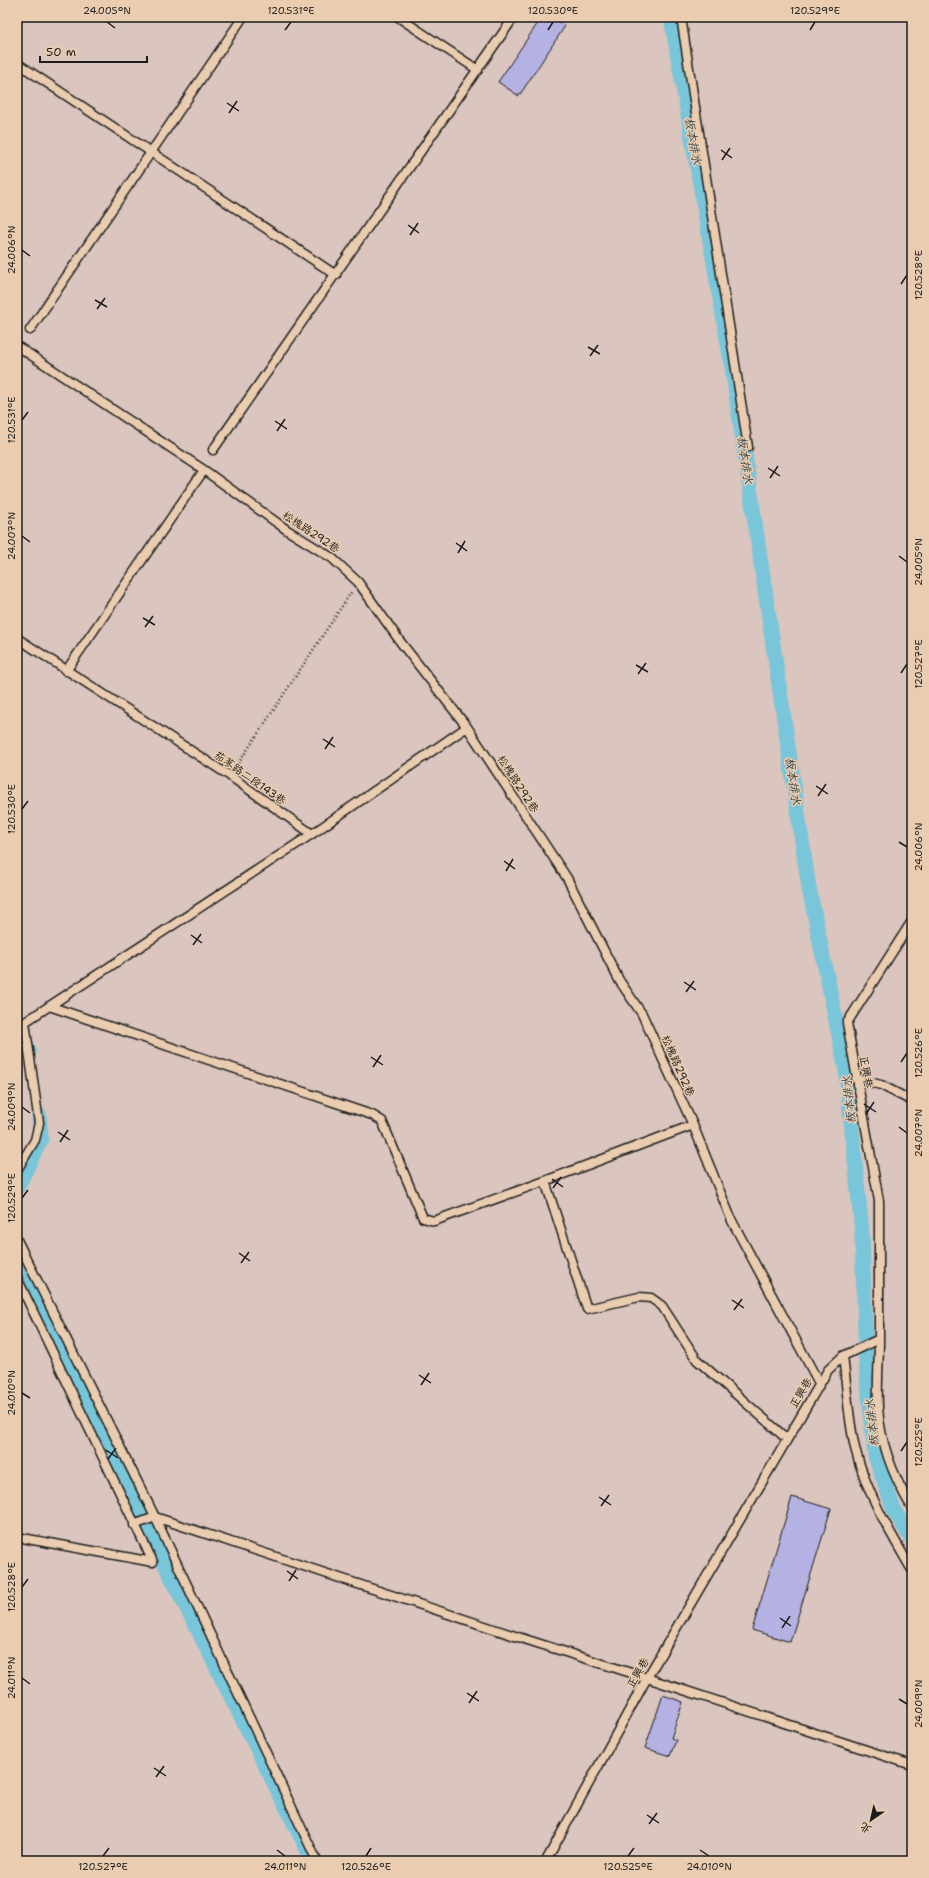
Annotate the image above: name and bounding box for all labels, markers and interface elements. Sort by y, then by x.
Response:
text: 24.005°N [83,4,131,17]
text: 120.531°E [267,4,315,17]
text: 120.530°E [528,4,578,17]
text: 120.529°E [790,4,840,17]
scale bar [40,38,147,64]
text: 50 m [46,44,76,60]
water label: 板本排水 [681,116,705,167]
text: 24.006°N [5,226,18,274]
text: 120.528°E [912,250,925,300]
text: 120.531°E [5,396,18,444]
water label: 板本排水 [734,435,756,486]
street label: 松槐路292巷 [279,508,343,556]
text: 24.007°N [5,512,18,560]
text: 24.005°N [912,538,925,586]
text: 120.527°E [912,639,925,689]
street label: 茄苳路二段143巷 [211,748,289,808]
street label: 松槐路292巷 [494,752,542,816]
water label: 板本排水 [782,756,804,807]
text: 120.530°E [5,784,18,834]
text: 24.006°N [912,823,925,871]
text: 120.526°E [912,1028,925,1078]
street label: 松槐路292巷 [658,1033,698,1099]
street label: 正興巷 [856,1054,876,1090]
water label: 板本排水 [838,1074,859,1125]
text: 24.009°N [5,1083,18,1131]
text: 24.007°N [912,1109,925,1157]
text: 120.529°E [5,1173,18,1223]
text: 24.010°N [5,1370,18,1416]
street label: 正興巷 [786,1375,816,1411]
water label: 板本排水 [861,1397,882,1448]
text: 120.525°E [912,1417,925,1467]
text: 120.528°E [5,1562,18,1612]
street label: 正興巷 [623,1655,653,1691]
text: 24.011°N [5,1657,18,1699]
text: 24.009°N [912,1680,925,1728]
north arrow [851,1800,891,1840]
text: 北 [857,1819,874,1837]
text: 120.527°E [78,1860,128,1873]
text: 24.011°N [264,1860,306,1873]
text: 120.526°E [341,1860,391,1873]
text: 120.525°E [603,1860,653,1873]
text: 24.010°N [686,1860,732,1873]

